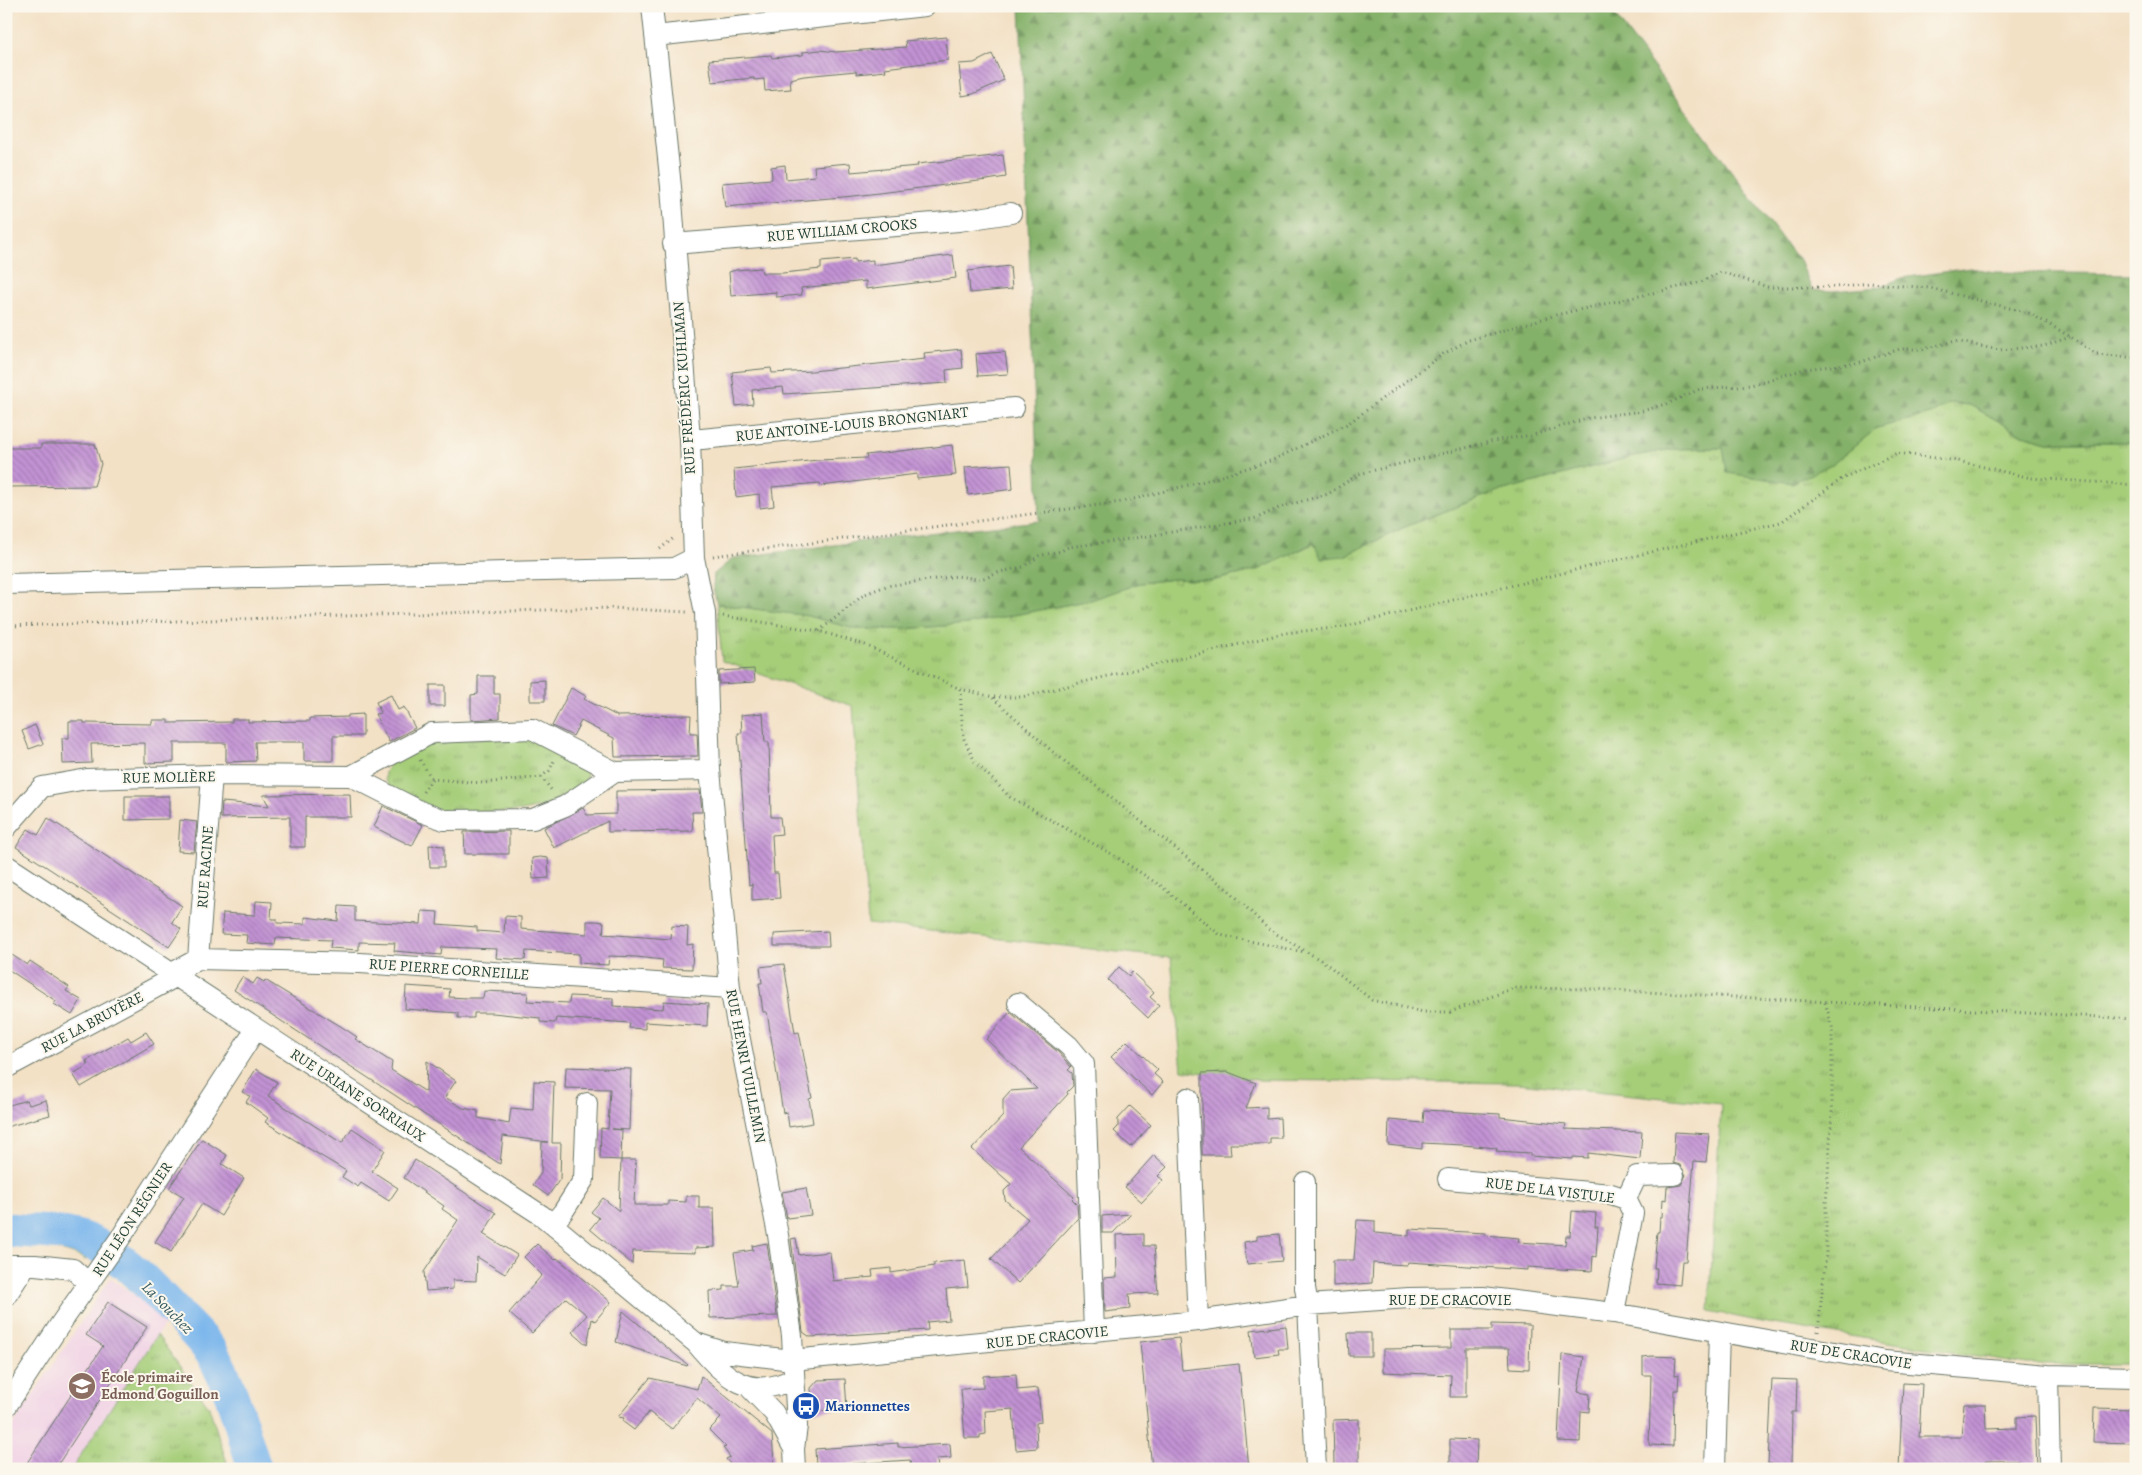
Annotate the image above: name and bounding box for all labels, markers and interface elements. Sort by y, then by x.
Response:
street label: RUE WILLIAM CROOKS [766,213,918,247]
street label: RUE FRÉDÉRIC KUHLMAN [668,300,700,475]
street label: RUE ANTOINE-LOUIS BRONGNIART [734,402,970,446]
street label: RUE MOLIÈRE [122,766,216,788]
street label: RUE RACINE [192,825,218,909]
street label: RUE PIERRE CORNEILLE [368,953,530,985]
street label: RUE LA BRUYÈRE [37,986,147,1058]
street label: RUE HENRI VUILLEMIN [721,987,771,1145]
street label: RUE URIANE SORRIAUX [286,1044,430,1146]
street label: RUE LÉON RÉGNIER [87,1157,177,1280]
street label: RUE DE LA VISTULE [1484,1172,1616,1208]
water label: La Souchez [137,1277,198,1339]
street label: RUE DE CRACOVIE [1388,1290,1512,1310]
street label: RUE DE CRACOVIE [985,1321,1109,1353]
street label: RUE DE CRACOVIE [1789,1334,1913,1374]
place label: École primaire Edmond Goguillon [101,1367,219,1404]
school or university icon: École primaire Edmond Goguillon [67,1371,97,1401]
bus stop icon: Marionnettes [791,1391,821,1421]
place label: Marionnettes [825,1396,910,1416]

